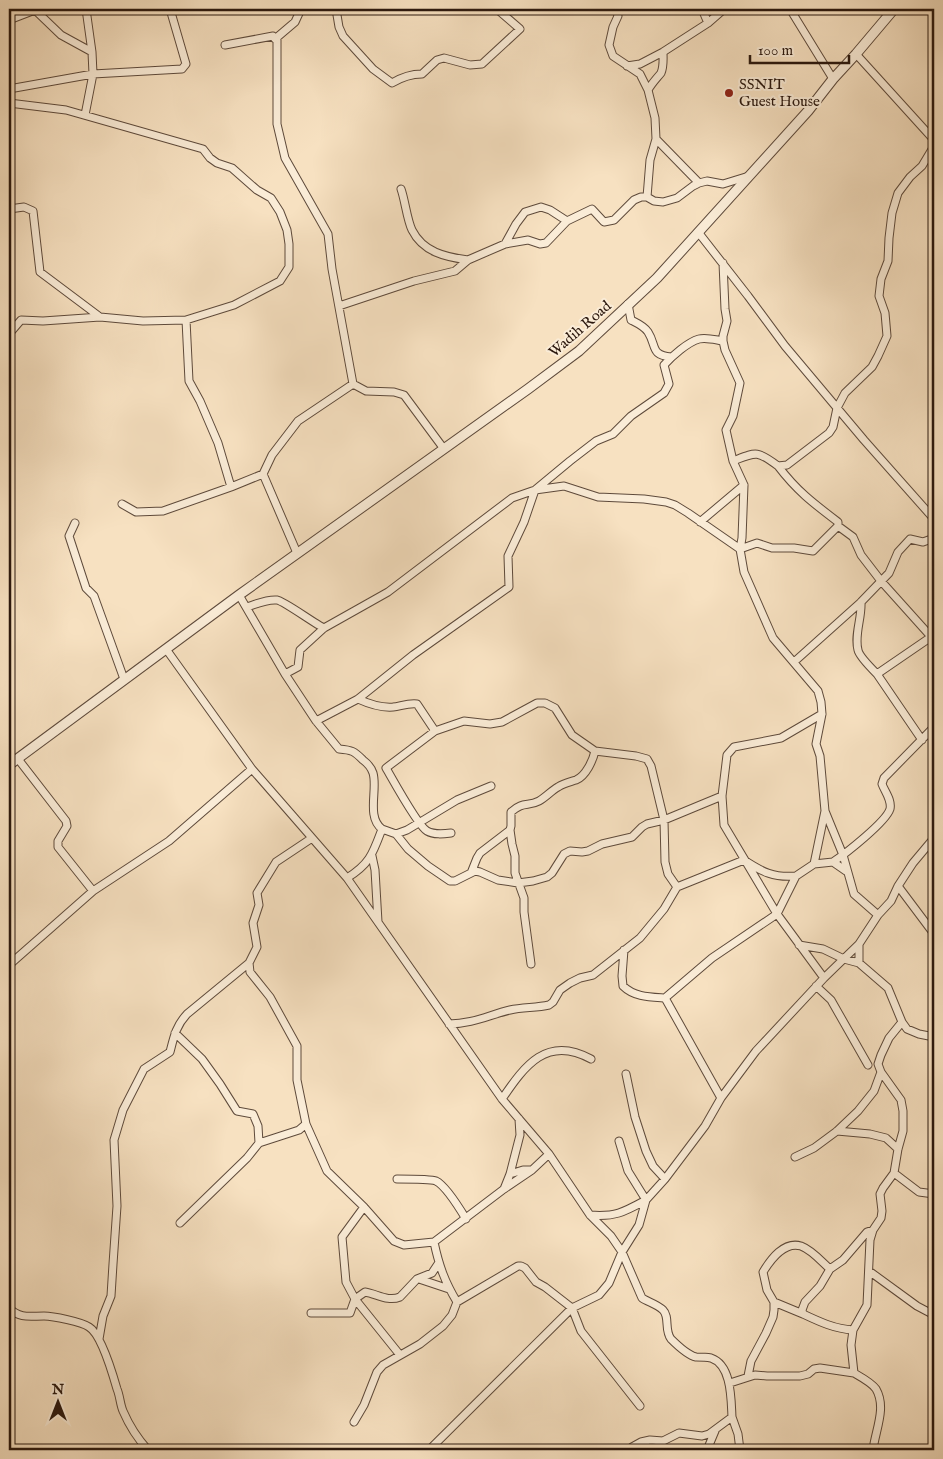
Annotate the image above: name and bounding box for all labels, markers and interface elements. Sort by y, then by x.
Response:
scale bar [750,32,849,64]
text: 100 m [758,41,794,60]
place label: SSNIT Guest House [739,75,820,111]
marker: SSNIT Guest House [723,87,735,99]
street label: Wadih Road [545,296,616,361]
north arrow [32,1376,82,1426]
text: N [51,1381,64,1399]

